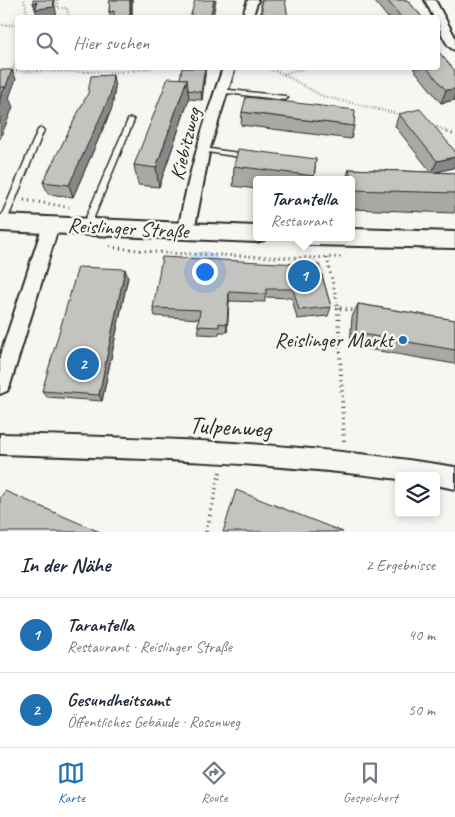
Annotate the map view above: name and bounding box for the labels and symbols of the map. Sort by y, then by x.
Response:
street label: Kiebitzweg [164,104,207,183]
street label: Reislinger Straße [67,212,191,244]
pin: 1 [288,257,320,295]
your location [192,259,218,285]
place label: Reislinger Markt [274,327,395,353]
marker: Reislinger Markt [397,334,409,346]
pin: 2 [67,345,99,383]
street label: Tulpenweg [188,409,274,445]

